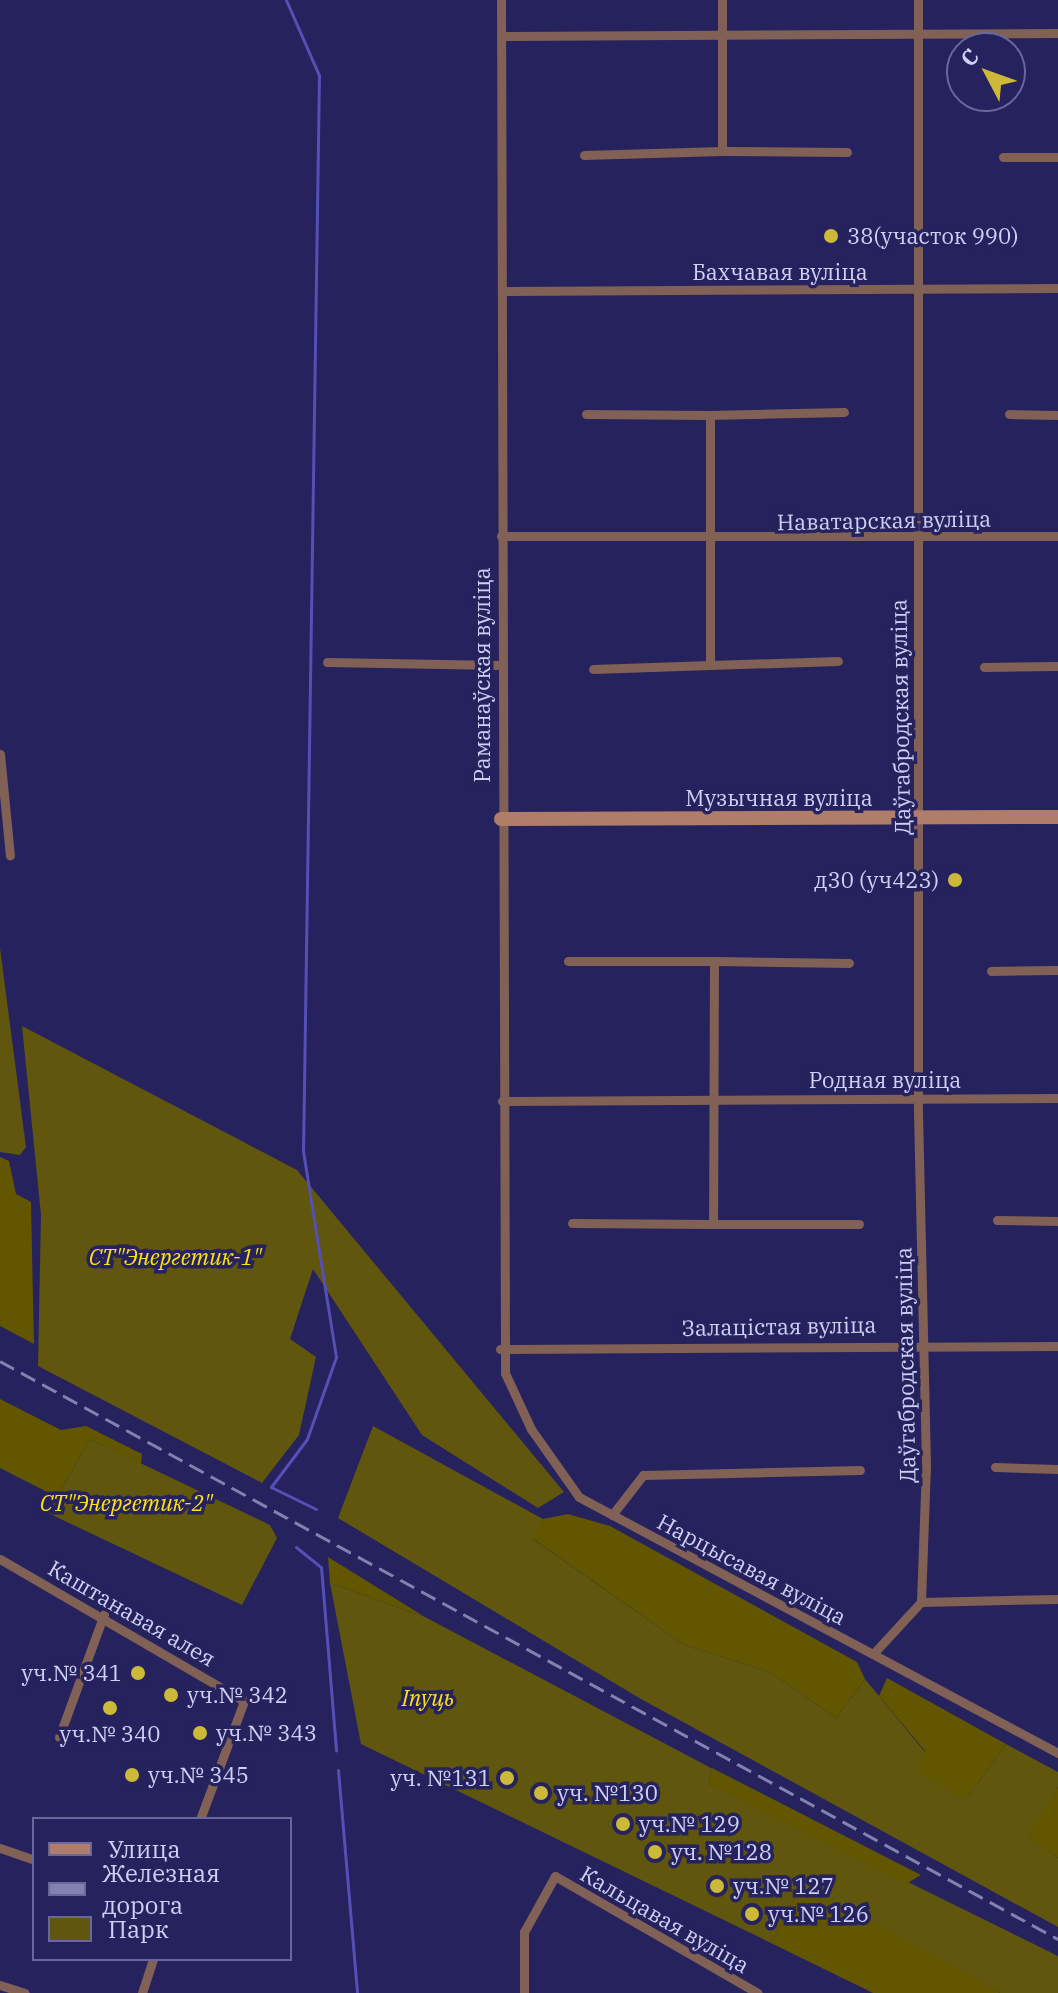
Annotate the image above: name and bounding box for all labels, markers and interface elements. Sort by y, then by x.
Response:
north arrow [946,32,1026,112]
text: С [953,42,985,72]
place label: 38(участок 990) [847,223,1018,249]
marker: 38(участок 990) [822,227,840,245]
street label: Бахчавая вуліца [692,259,868,285]
street label: Наватарская вуліца [777,505,991,535]
street label: Раманаўская вуліца [469,567,495,783]
street label: Даўгабродская вуліца [885,599,915,835]
street label: Музычная вуліца [685,785,873,811]
place label: д30 (уч423) [814,867,939,893]
marker: д30 (уч423) [946,871,964,889]
street label: Родная вуліца [809,1067,961,1093]
park label: СТ"Энергетик-1" [89,1244,261,1270]
street label: Даўгабродская вуліца [890,1247,920,1483]
street label: Залацістая вуліца [681,1311,877,1341]
park label: СТ"Энергетик-2" [40,1490,212,1516]
street label: Нарцысавая вуліца [653,1508,851,1630]
street label: Каштанавая алея [44,1554,220,1672]
place label: уч.№ 341 [21,1660,122,1686]
marker: уч.№ 341 [129,1664,147,1682]
place label: уч.№ 342 [187,1682,288,1708]
park label: Іпуць [402,1685,454,1711]
marker: уч.№ 342 [162,1686,180,1704]
marker: уч.№ 340 [101,1699,119,1717]
place label: уч.№ 343 [216,1720,317,1746]
place label: уч.№ 340 [60,1721,160,1747]
marker: уч.№ 343 [191,1724,209,1742]
place label: уч.№ 345 [148,1762,249,1788]
place label: уч. №131 [390,1765,491,1791]
marker: уч.№ 345 [123,1766,141,1784]
marker: уч. №131 [498,1769,516,1787]
place label: уч. №130 [557,1780,658,1806]
marker: уч. №130 [532,1784,550,1802]
place label: уч.№ 129 [639,1811,740,1837]
marker: уч.№ 129 [614,1815,632,1833]
legend [32,1817,292,1961]
text: Улица [108,1833,181,1865]
place label: уч. №128 [671,1839,772,1865]
marker: уч. №128 [646,1843,664,1861]
text: Железная дорога [102,1857,220,1921]
street label: Кальцавая вуліца [576,1860,754,1978]
place label: уч.№ 127 [733,1873,834,1899]
marker: уч.№ 127 [708,1877,726,1895]
place label: уч.№ 126 [768,1901,869,1927]
marker: уч.№ 126 [743,1905,761,1923]
text: Парк [108,1913,169,1945]

